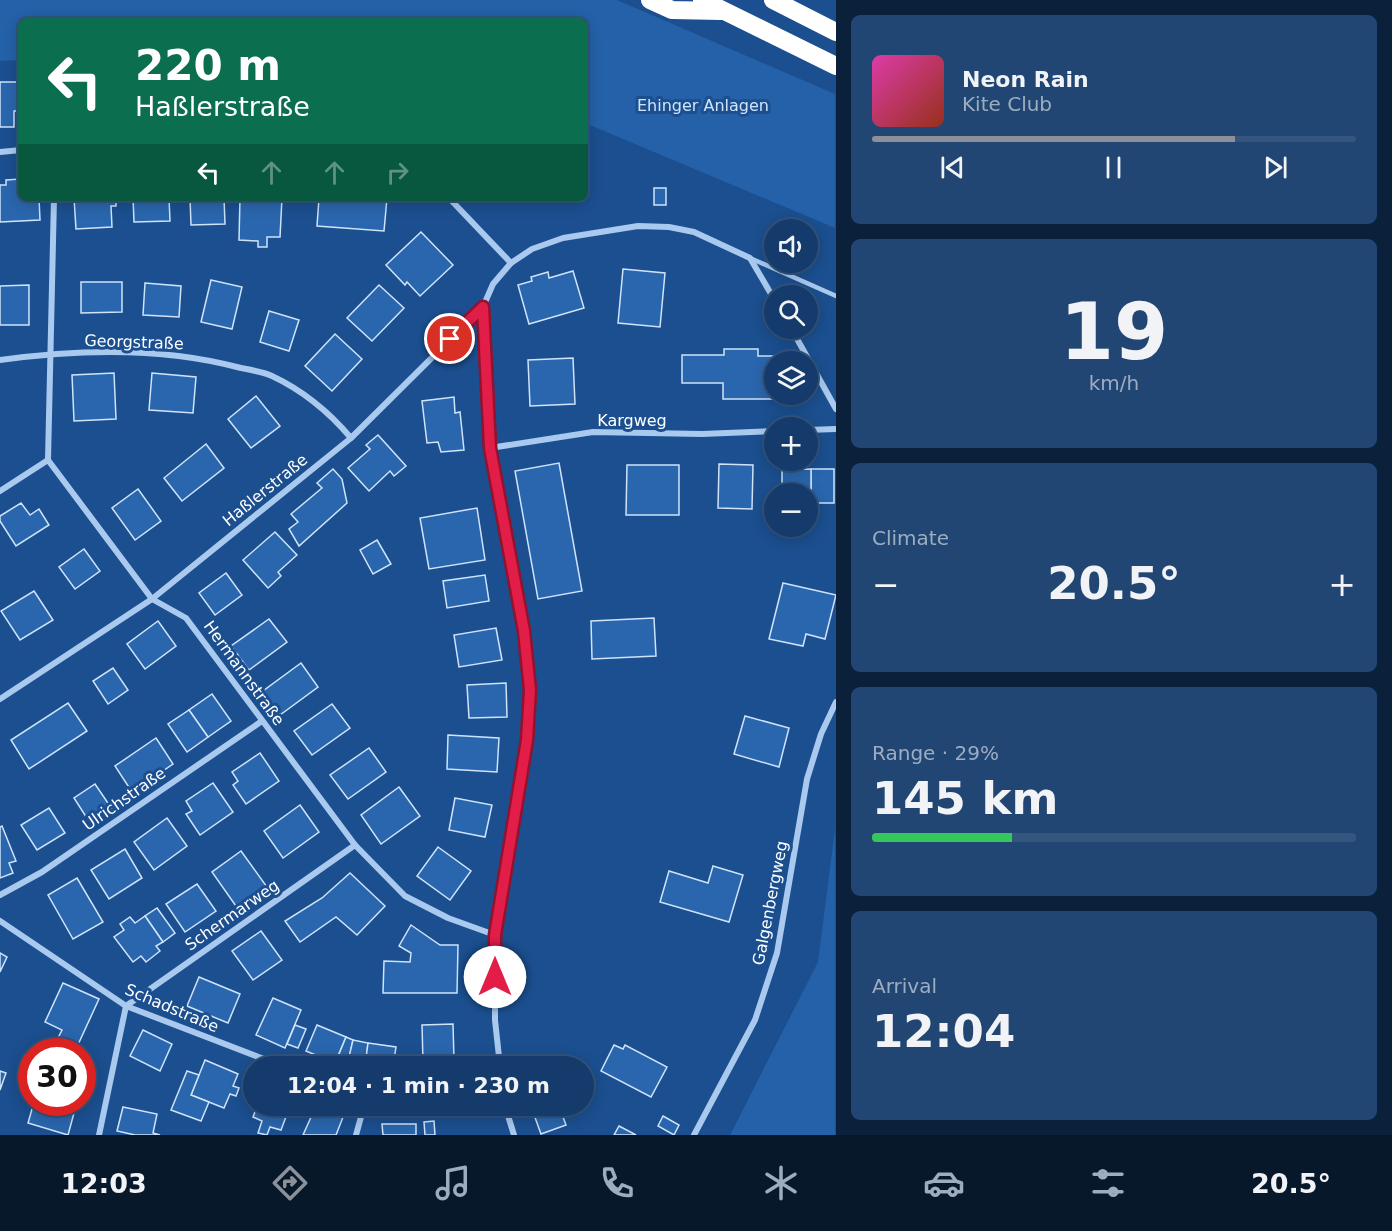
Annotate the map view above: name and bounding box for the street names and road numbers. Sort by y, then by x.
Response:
street label: Georgstraße [84,331,184,353]
street label: Kargweg [597,411,667,430]
street label: Haßlerstraße [219,450,311,530]
street label: Hermannstraße [200,617,288,729]
street label: Ulrichstraße [79,763,169,835]
street label: Galgenbergweg [749,839,791,967]
street label: Schermarweg [181,876,283,954]
street label: Schadstraße [122,980,222,1036]

